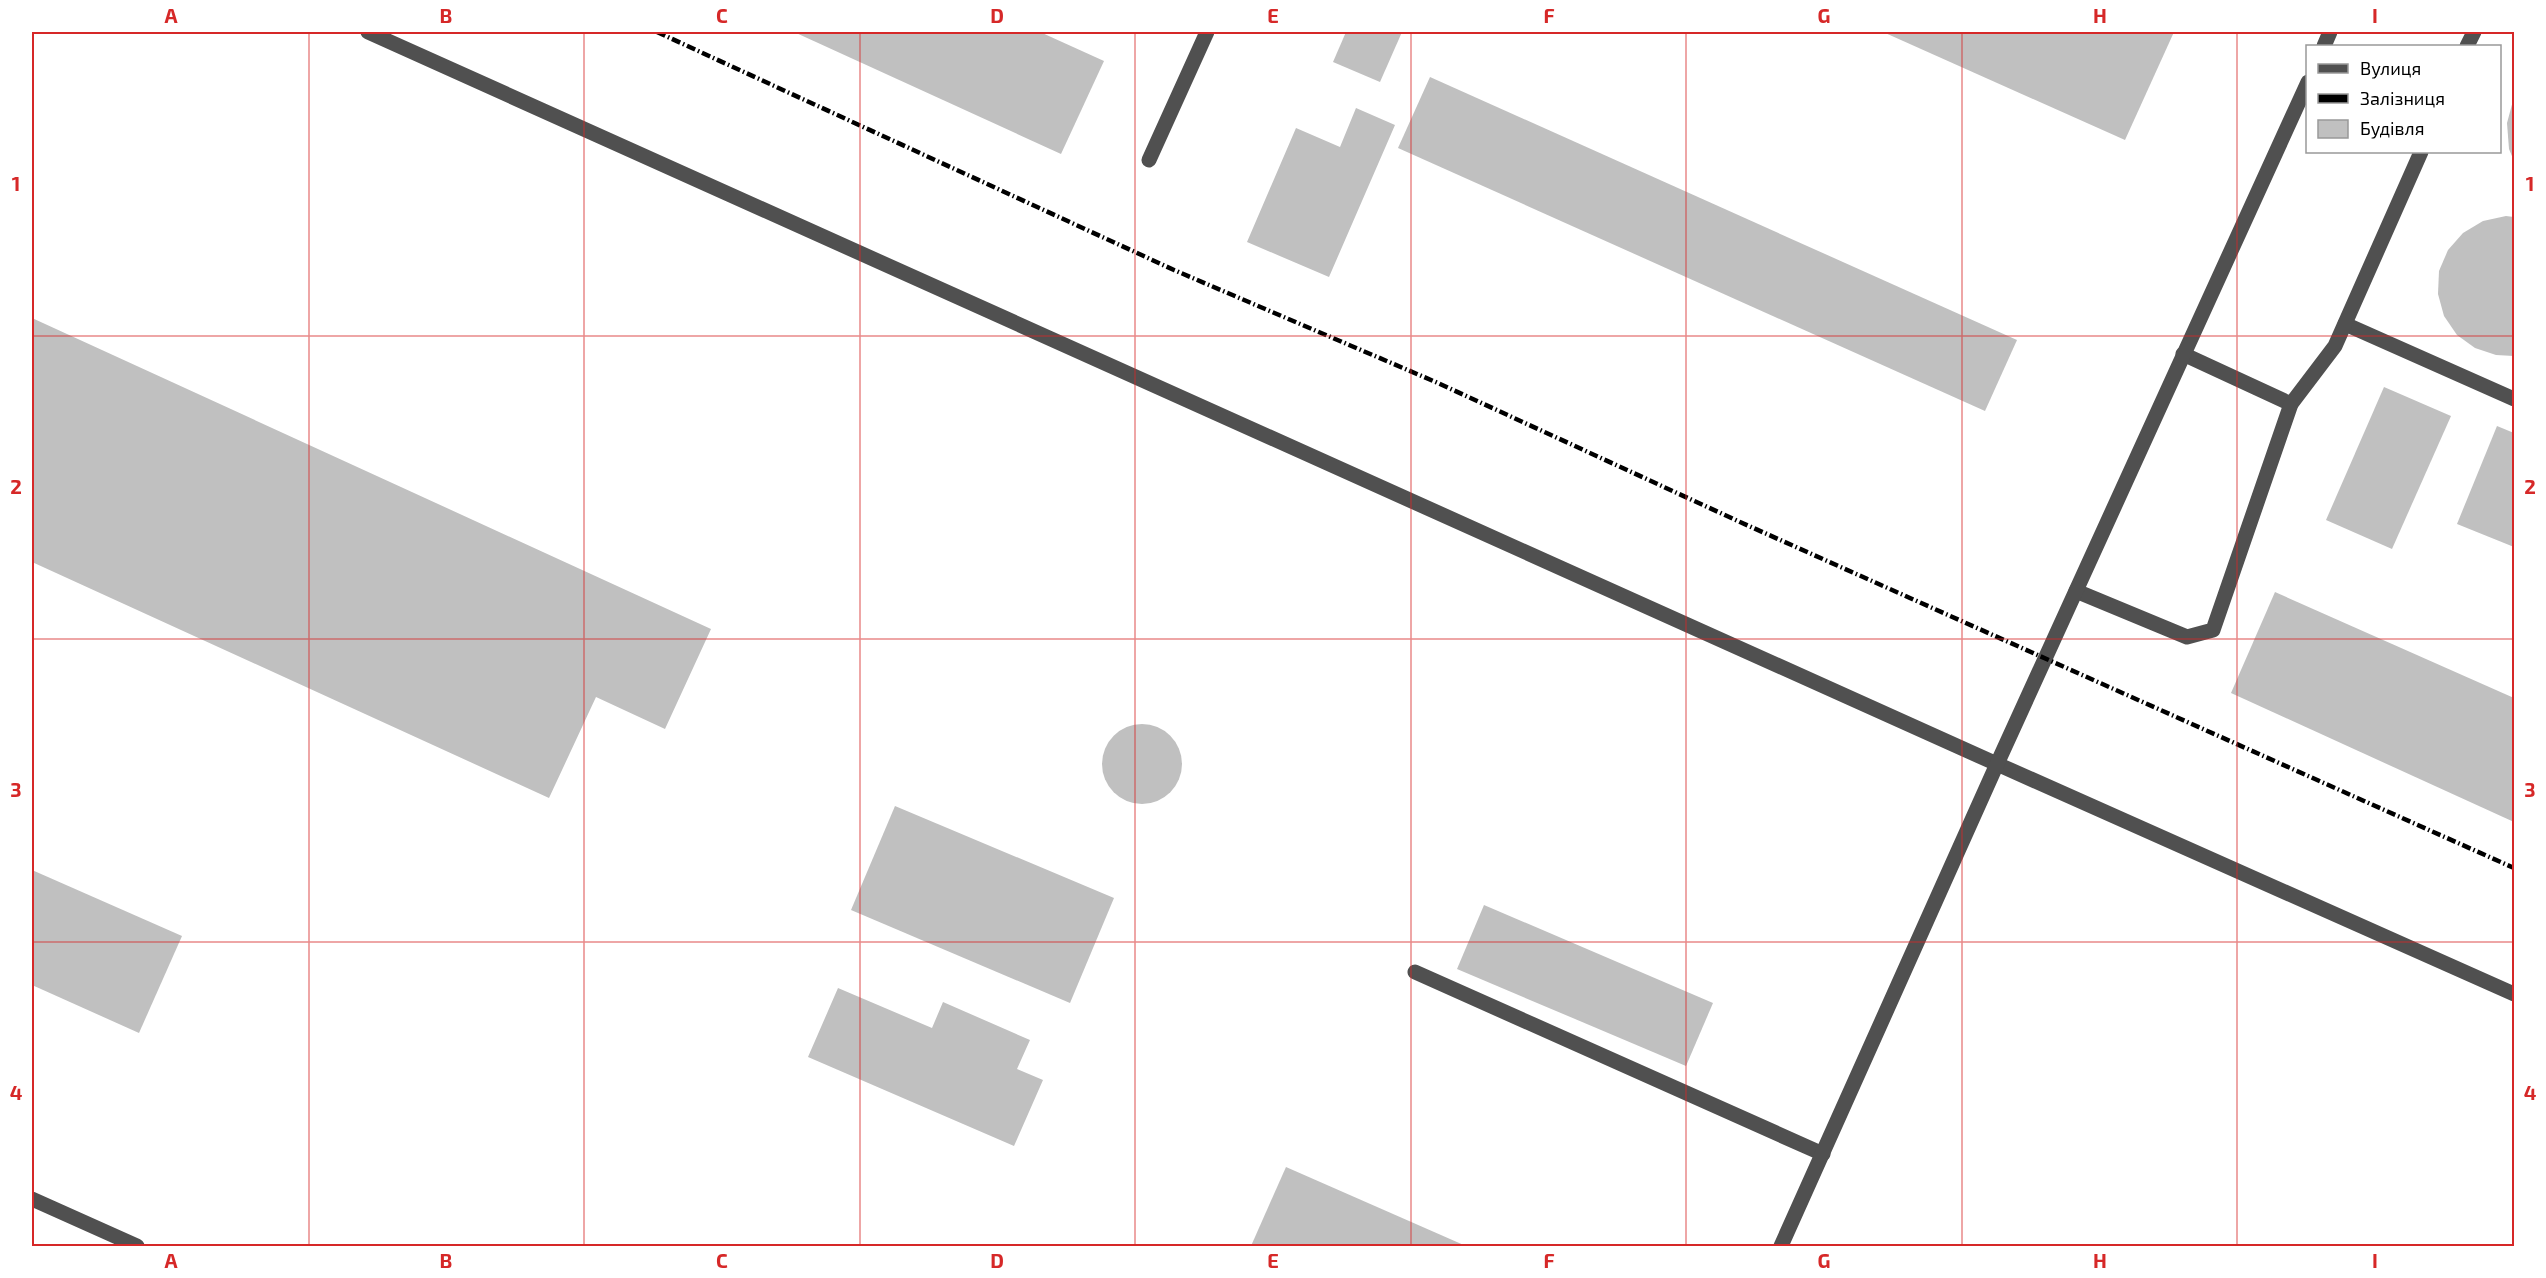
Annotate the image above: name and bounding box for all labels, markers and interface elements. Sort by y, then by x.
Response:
text: A [164,3,178,27]
text: B [440,3,452,27]
text: C [716,3,728,27]
text: D [990,3,1004,27]
text: E [1267,3,1279,27]
text: F [1543,3,1555,27]
text: G [1818,3,1830,27]
text: H [2093,3,2107,27]
text: I [2372,3,2378,27]
legend [2306,45,2501,153]
text: Вулиця [2360,57,2421,79]
text: Залізниця [2360,87,2445,109]
text: Будівля [2360,117,2424,139]
text: 1 [12,171,20,195]
text: 1 [2526,171,2534,195]
text: 2 [10,474,22,498]
text: 2 [2524,474,2536,498]
text: 3 [10,777,22,801]
text: 3 [2524,777,2536,801]
text: 4 [10,1080,23,1104]
text: 4 [2524,1080,2537,1104]
text: A [164,1248,178,1272]
text: B [440,1248,452,1272]
text: C [716,1248,728,1272]
text: D [990,1248,1004,1272]
text: E [1267,1248,1279,1272]
text: F [1543,1248,1555,1272]
text: G [1818,1248,1830,1272]
text: H [2093,1248,2107,1272]
text: I [2372,1248,2378,1272]

